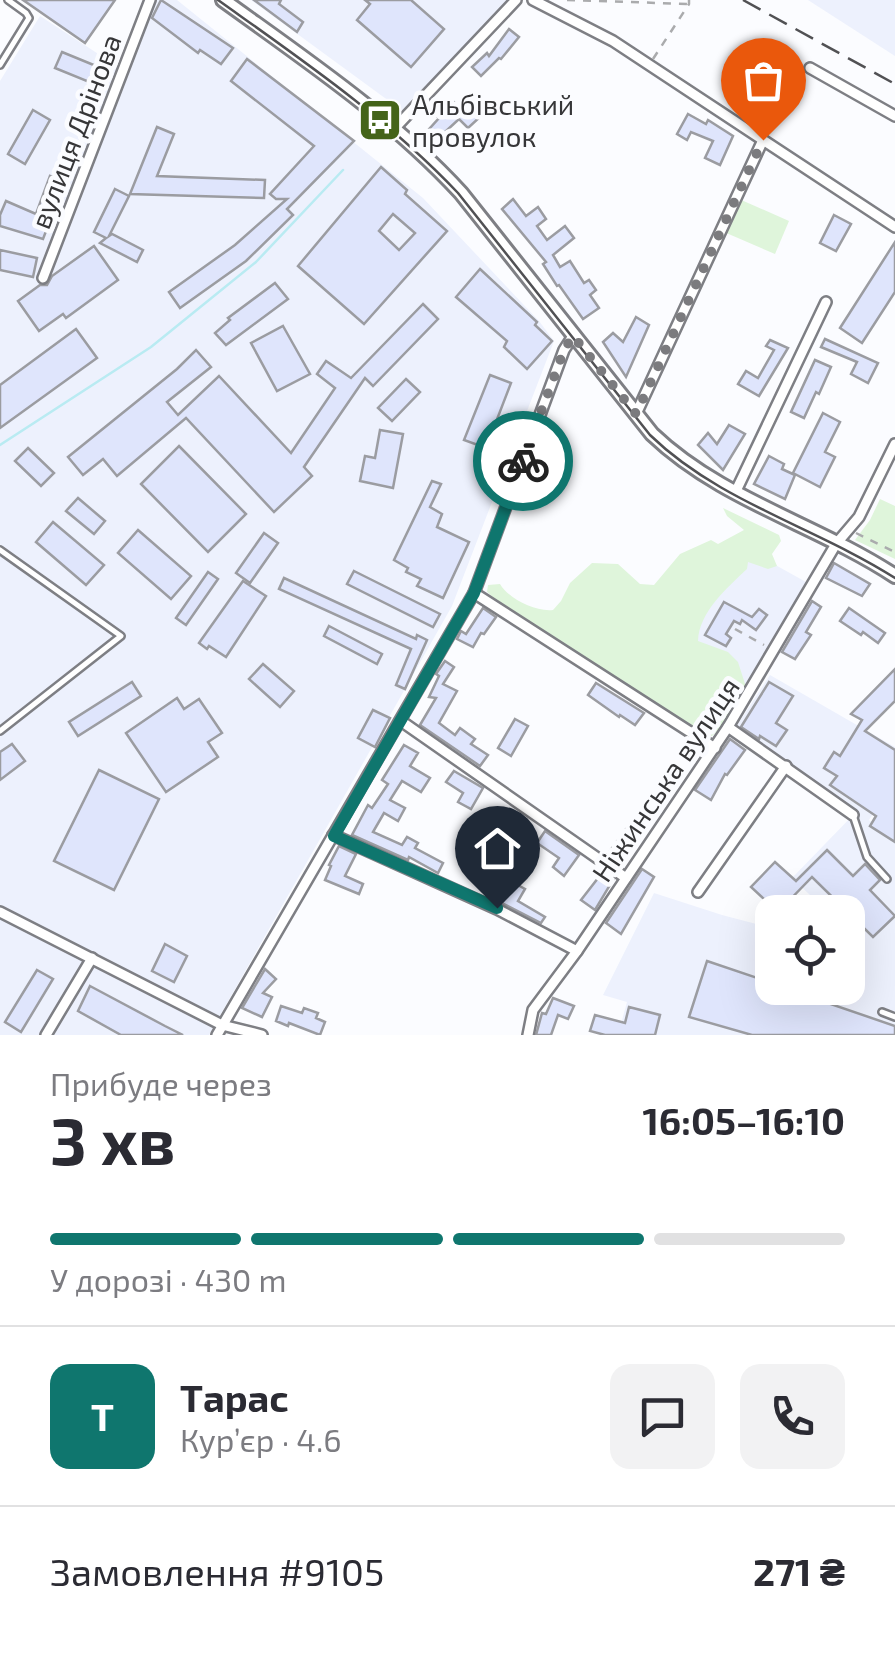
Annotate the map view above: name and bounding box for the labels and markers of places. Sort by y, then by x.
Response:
pin [721,38,806,141]
place label: Альбівський провулок [412,87,574,153]
bus stop icon: Альбівський провулок [357,97,403,143]
pin [455,806,540,909]

